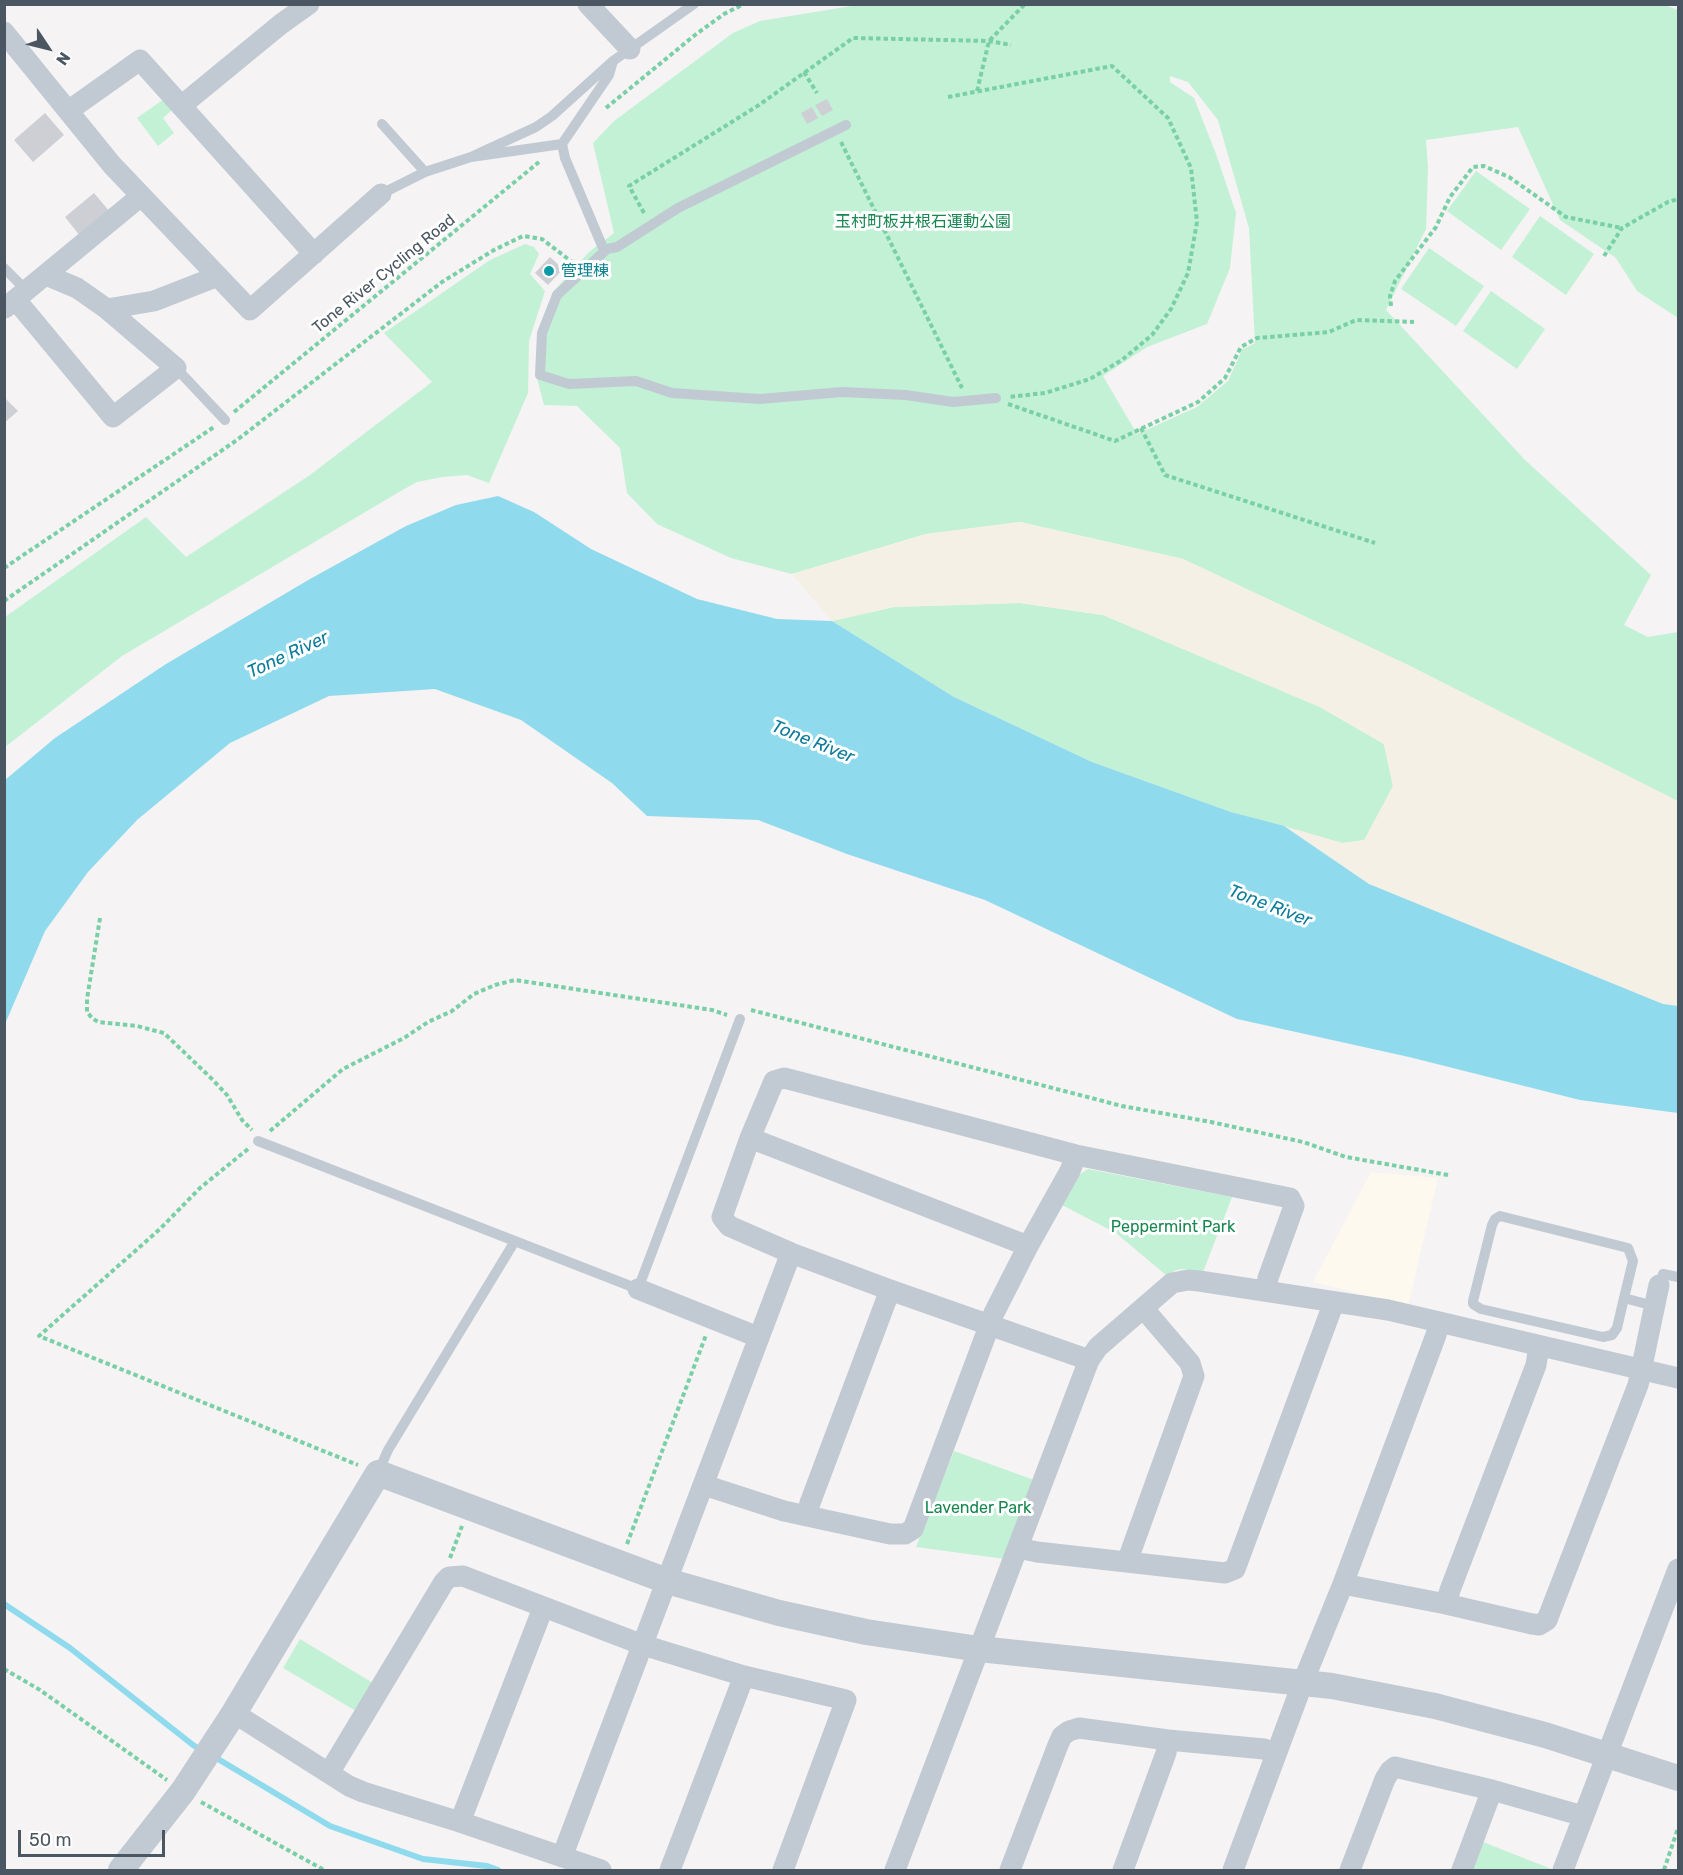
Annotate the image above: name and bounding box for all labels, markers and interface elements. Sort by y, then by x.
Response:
north arrow [18,18,78,78]
text: N [52,48,74,69]
street label: Tone River Cycling Road [309,210,459,338]
park label: 玉村町板井根石運動公園 [835,212,1011,232]
place label: 管理棟 [561,261,609,281]
marker: 管理棟 [542,264,556,278]
water label: Tone River [244,627,332,683]
water label: Tone River [769,716,857,768]
water label: Tone River [1225,880,1315,932]
park label: Peppermint Park [1111,1217,1235,1237]
park label: Lavender Park [925,1498,1031,1518]
scale bar [21,1818,168,1856]
text: 50 m [29,1829,72,1851]

